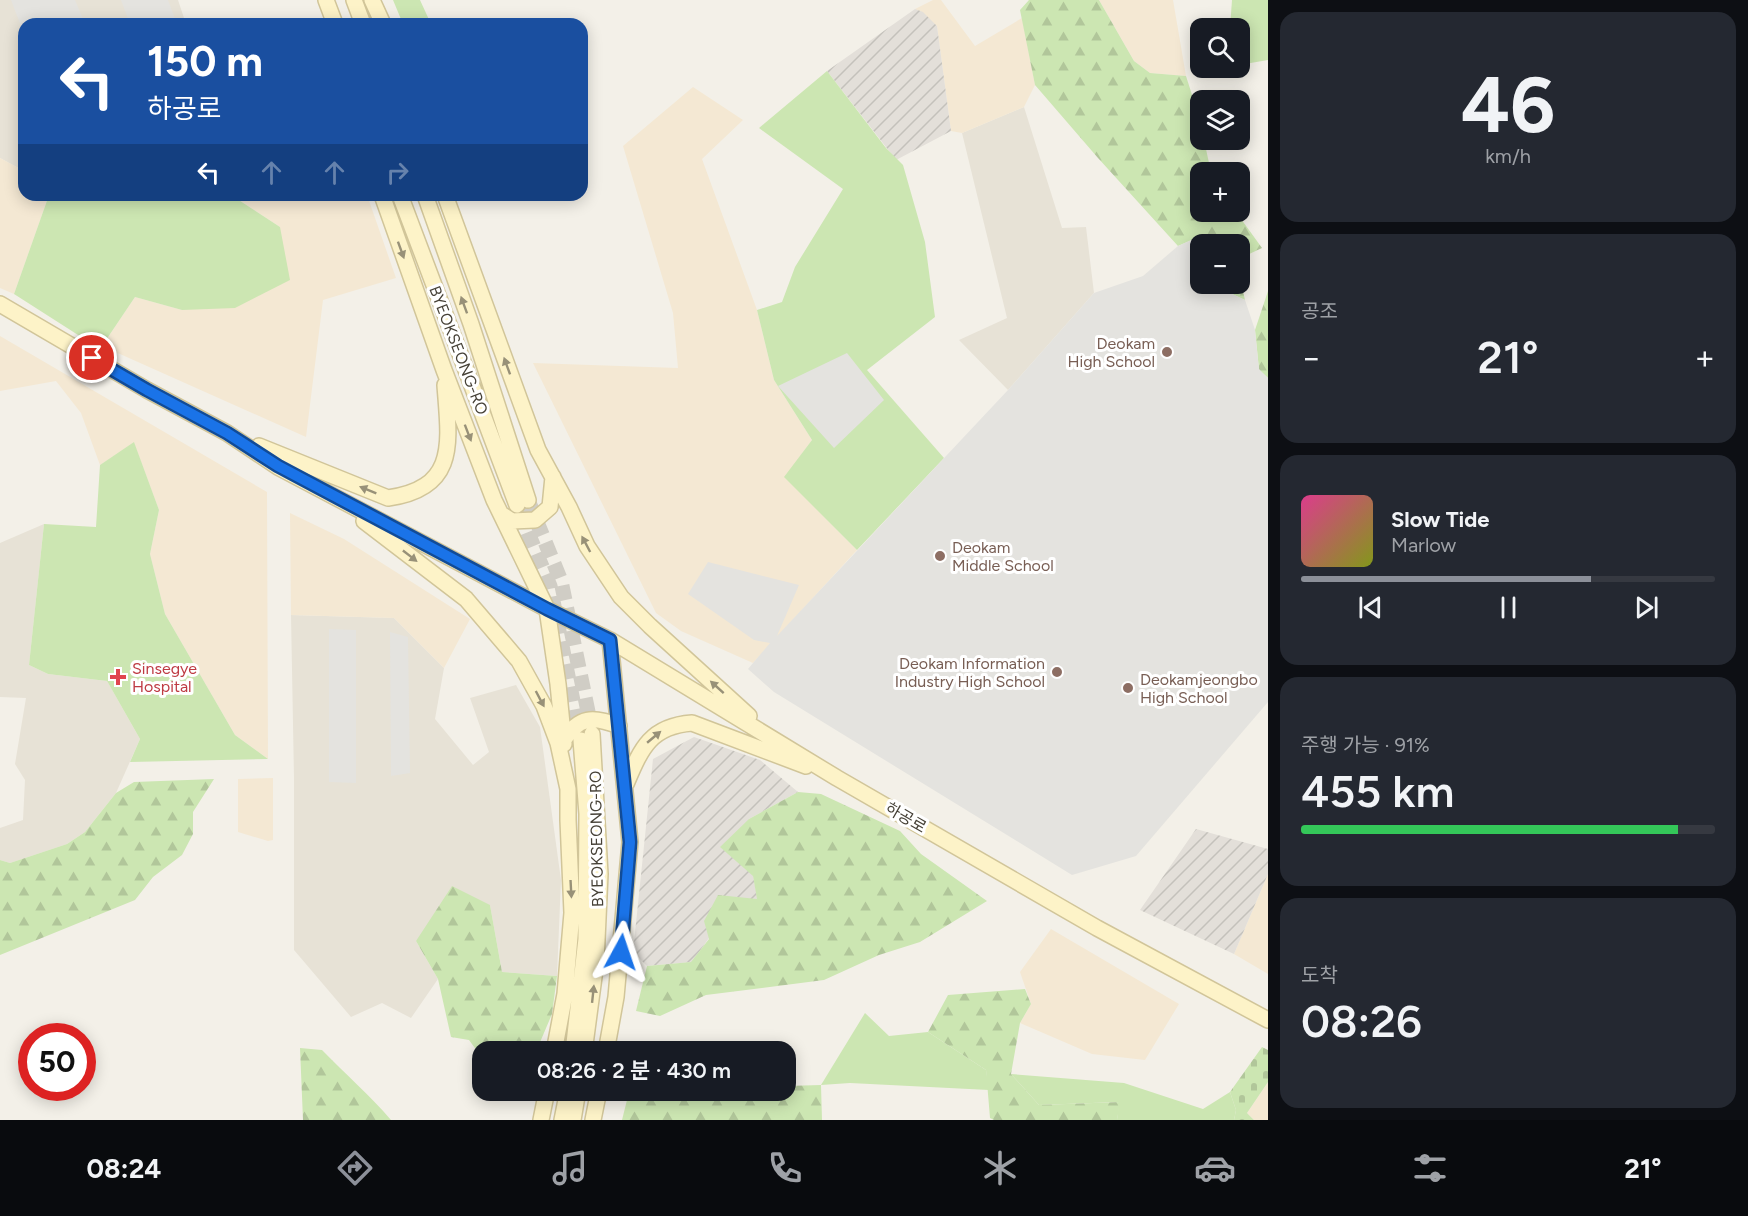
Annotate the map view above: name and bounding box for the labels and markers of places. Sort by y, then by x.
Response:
pin [66,332,117,383]
place label: Deokam High School [1068,334,1155,371]
marker: Deokam High School [1160,345,1174,359]
place label: Deokam Middle School [952,538,1054,575]
marker: Deokam Middle School [933,549,947,563]
place label: Deokam Information Industry High School [895,654,1045,691]
place label: Sinsegye Hospital [132,659,197,696]
marker: Deokam Information Industry High School [1050,665,1064,679]
marker: Sinsegye Hospital [109,668,127,686]
place label: Deokamjeongbo High School [1140,670,1258,707]
marker: Deokamjeongbo High School [1121,681,1135,695]

